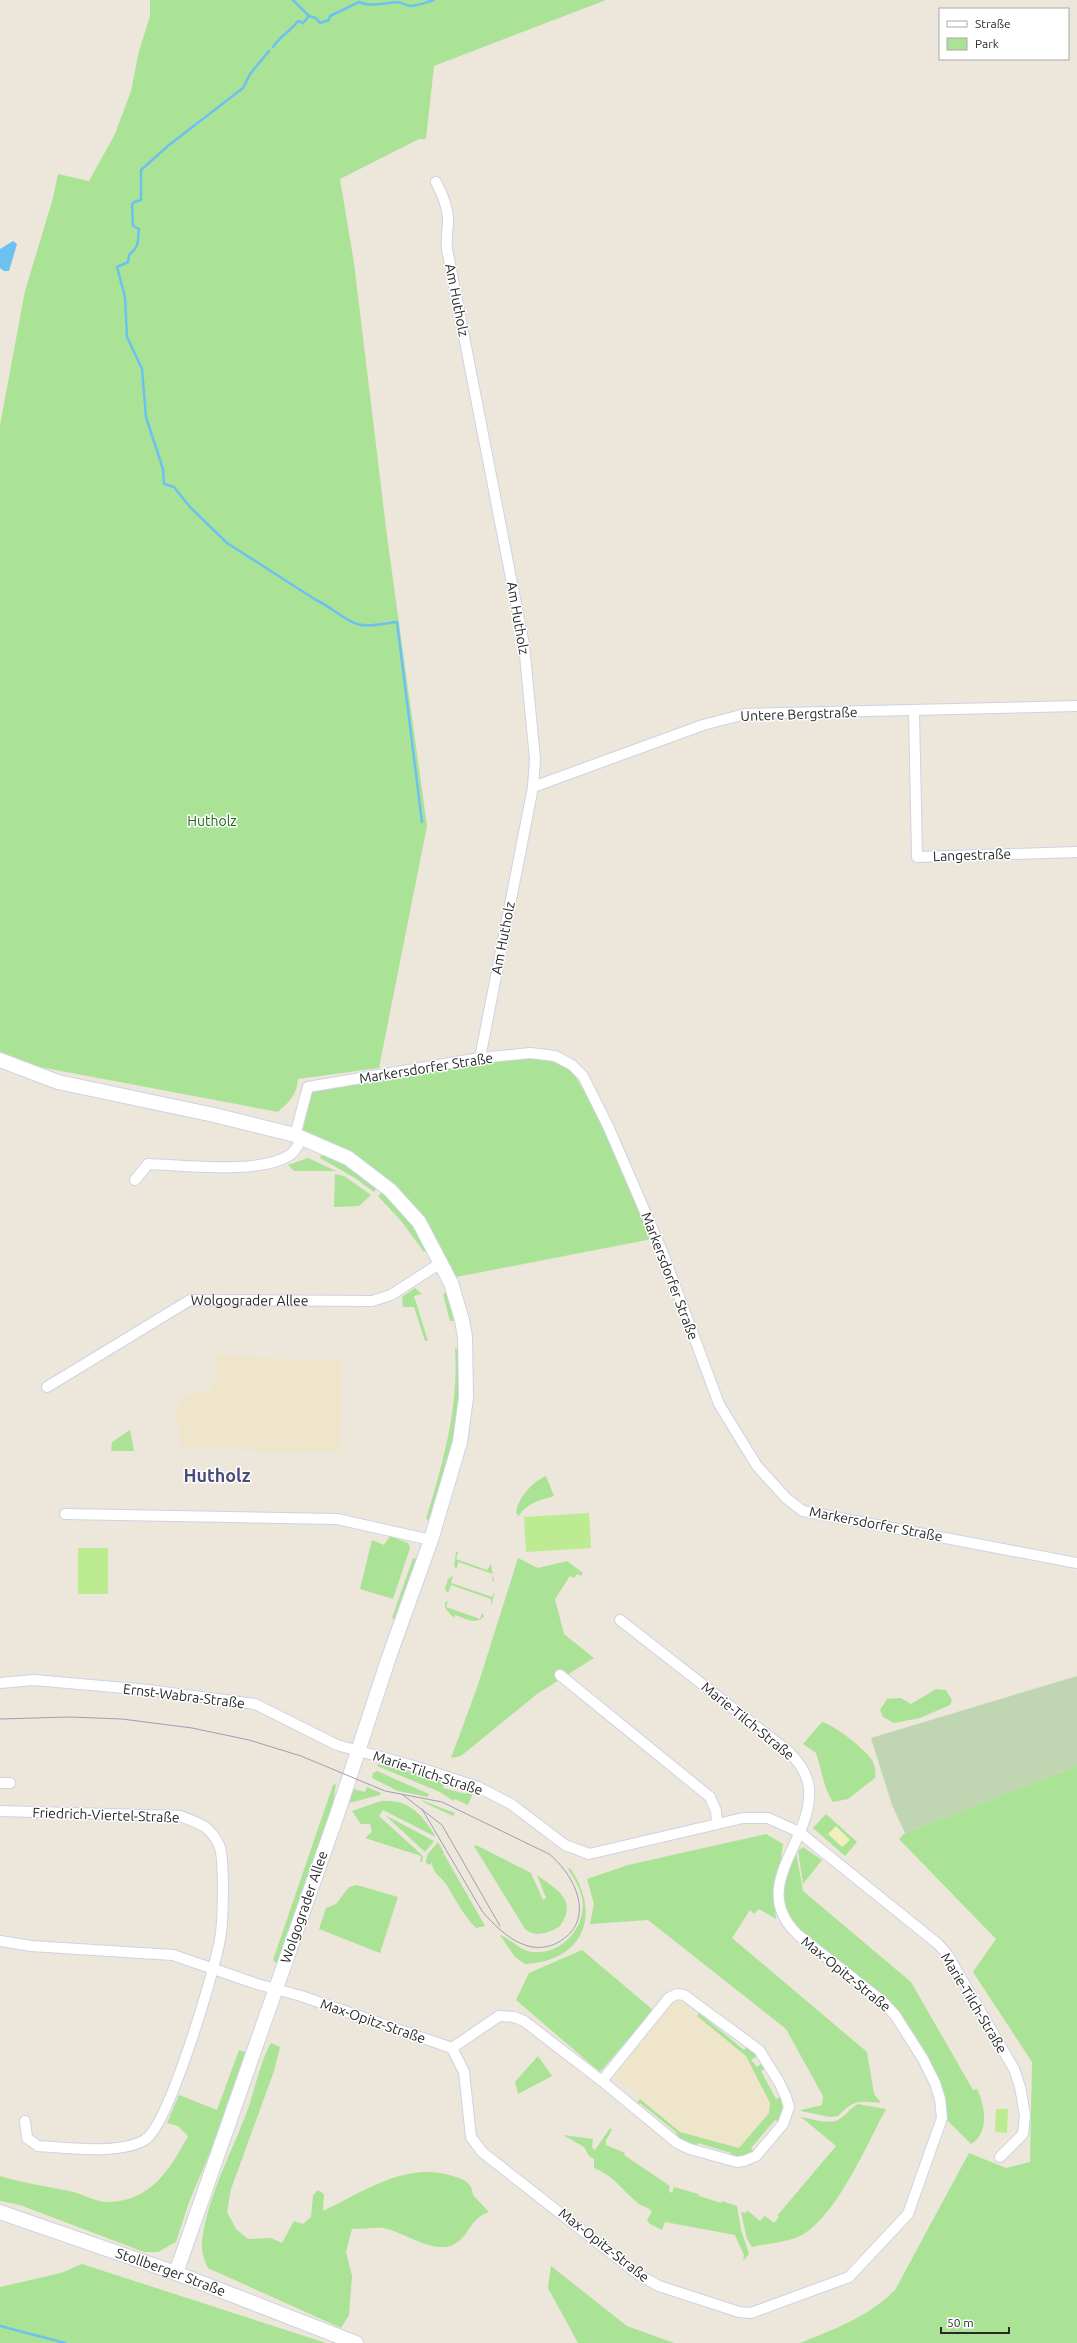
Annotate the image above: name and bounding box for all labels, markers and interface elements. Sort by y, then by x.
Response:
legend [939,8,1069,60]
text: Straße [975,17,1011,30]
text: Park [975,37,999,50]
street label: Am Hutholz [442,262,472,338]
street label: Am Hutholz [504,580,532,656]
street label: Untere Bergstraße [740,704,858,724]
park label: Hutholz [187,813,237,829]
street label: Langestraße [933,846,1011,864]
street label: Am Hutholz [488,900,518,976]
street label: Markersdorfer Straße [358,1050,494,1086]
street label: Markersdorfer Straße [638,1210,702,1342]
street label: Wolgograder Allee [191,1292,309,1309]
district label: Hutholz [183,1465,251,1485]
street label: Markersdorfer Straße [808,1503,944,1545]
street label: Marie-Tilch-Straße [698,1679,798,1763]
street label: Ernst-Wabra-Straße [122,1681,246,1711]
street label: Marie-Tilch-Straße [371,1748,485,1798]
street label: Friedrich-Viertel-Straße [32,1804,180,1826]
street label: Wolgograder Allee [277,1849,331,1965]
street label: Max-Opitz-Straße [798,1933,894,2015]
street label: Marie-Tilch-Straße [938,1950,1010,2056]
street label: Max-Opitz-Straße [318,1995,428,2047]
street label: Max-Opitz-Straße [556,2205,652,2285]
street label: Stollberger Straße [114,2245,228,2299]
scale bar [941,2309,1009,2335]
text: 50 m [947,2316,974,2329]

